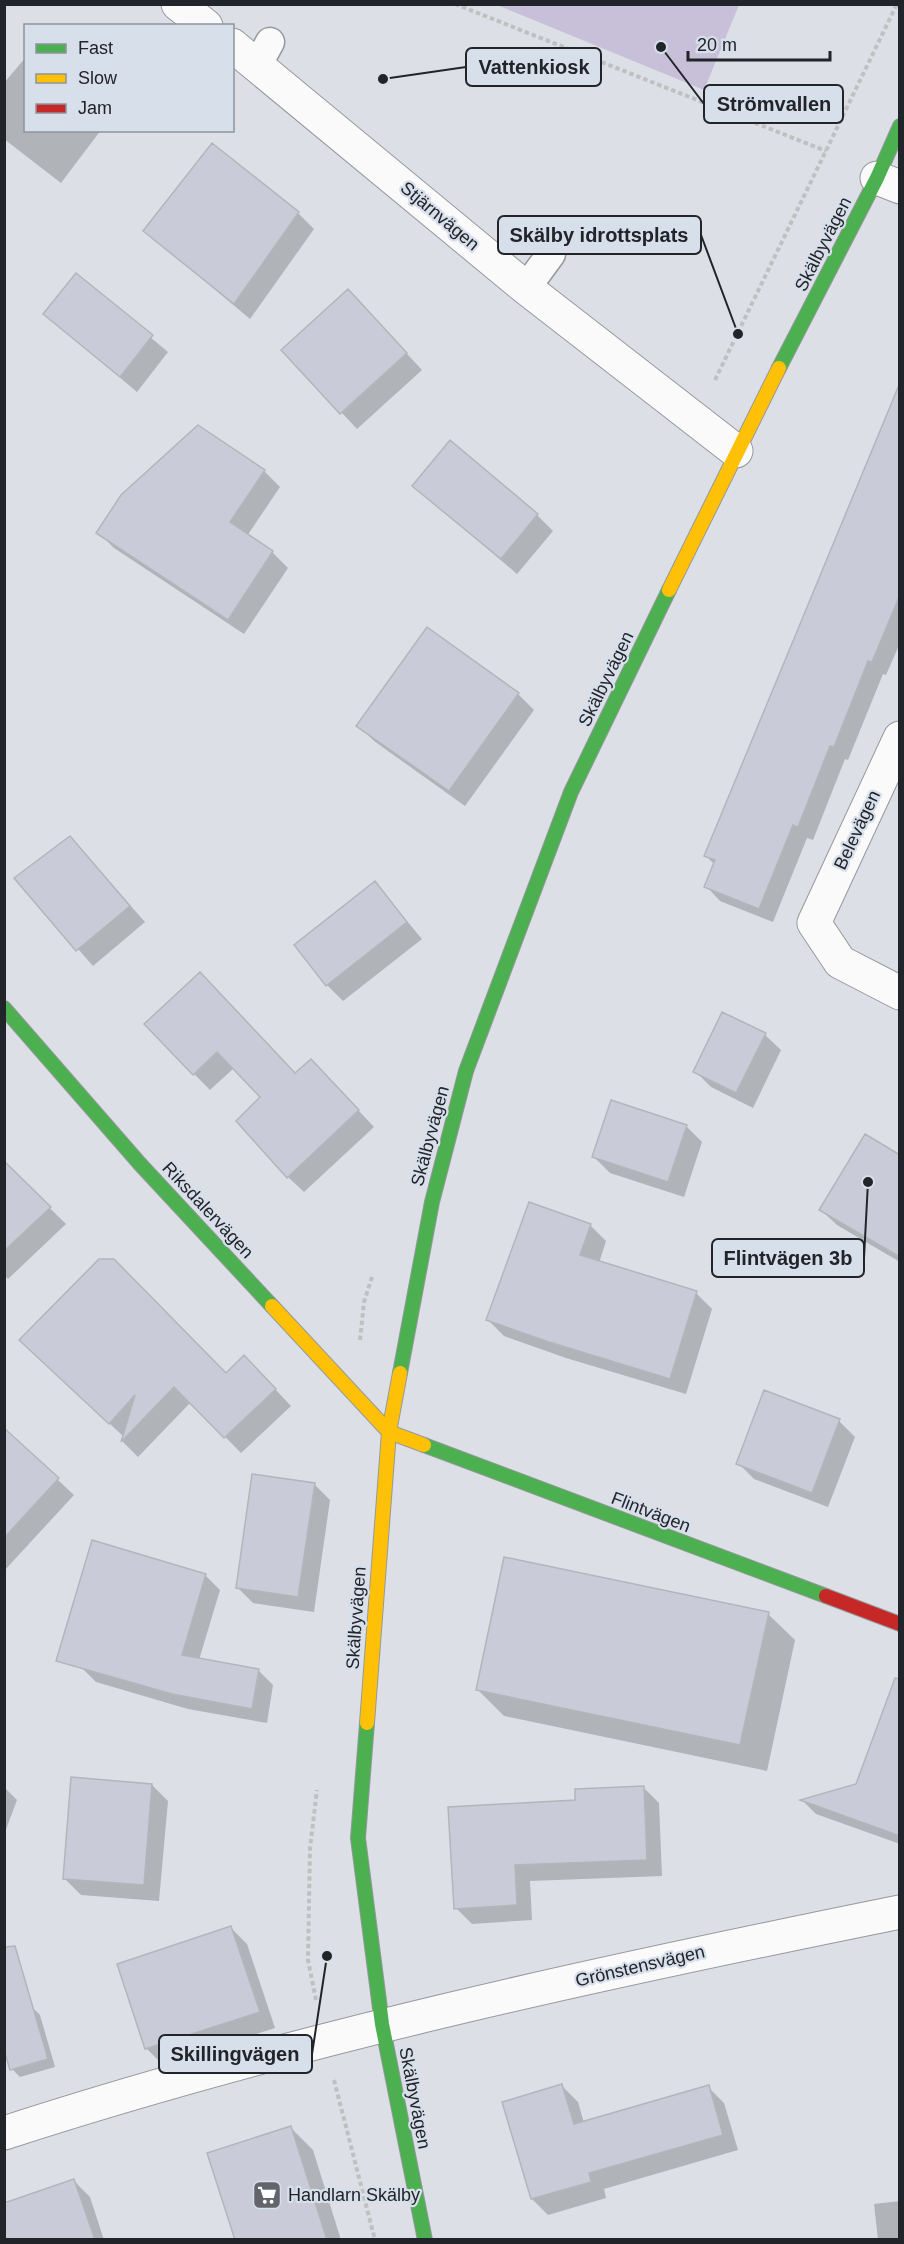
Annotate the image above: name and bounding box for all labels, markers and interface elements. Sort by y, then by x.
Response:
legend [24,24,234,132]
scale bar [688,24,830,62]
text: 20 m [697,35,737,55]
text: Fast [78,38,113,58]
callout: Vattenkiosk [466,48,601,86]
text: Vattenkiosk [478,56,590,78]
text: Slow [78,68,118,88]
callout: Strömvallen [704,85,843,123]
text: Strömvallen [717,93,831,115]
text: Jam [78,98,112,118]
street label: Stjärnvägen [397,177,483,255]
street label: Skälbyvägen [791,194,855,294]
callout: Skälby idrottsplats [498,216,701,254]
text: Skälby idrottsplats [510,224,688,246]
street label: Skälbyvägen [574,628,638,730]
street label: Belevägen [830,787,884,873]
street label: Skälbyvägen [407,1084,453,1188]
street label: Riksdalervägen [158,1158,258,1262]
callout: Flintvägen 3b [712,1239,864,1277]
text: Flintvägen 3b [724,1247,852,1269]
street label: Flintvägen [609,1488,693,1536]
street label: Skälbyvägen [342,1566,370,1670]
street label: Grönstensvägen [573,1941,707,1991]
callout: Skillingvägen [159,2035,312,2073]
text: Skillingvägen [171,2043,299,2065]
street label: Skälbyvägen [395,2045,435,2151]
supermarket icon: Handlarn Skälby [251,2179,283,2211]
place label: Handlarn Skälby [288,2185,420,2205]

